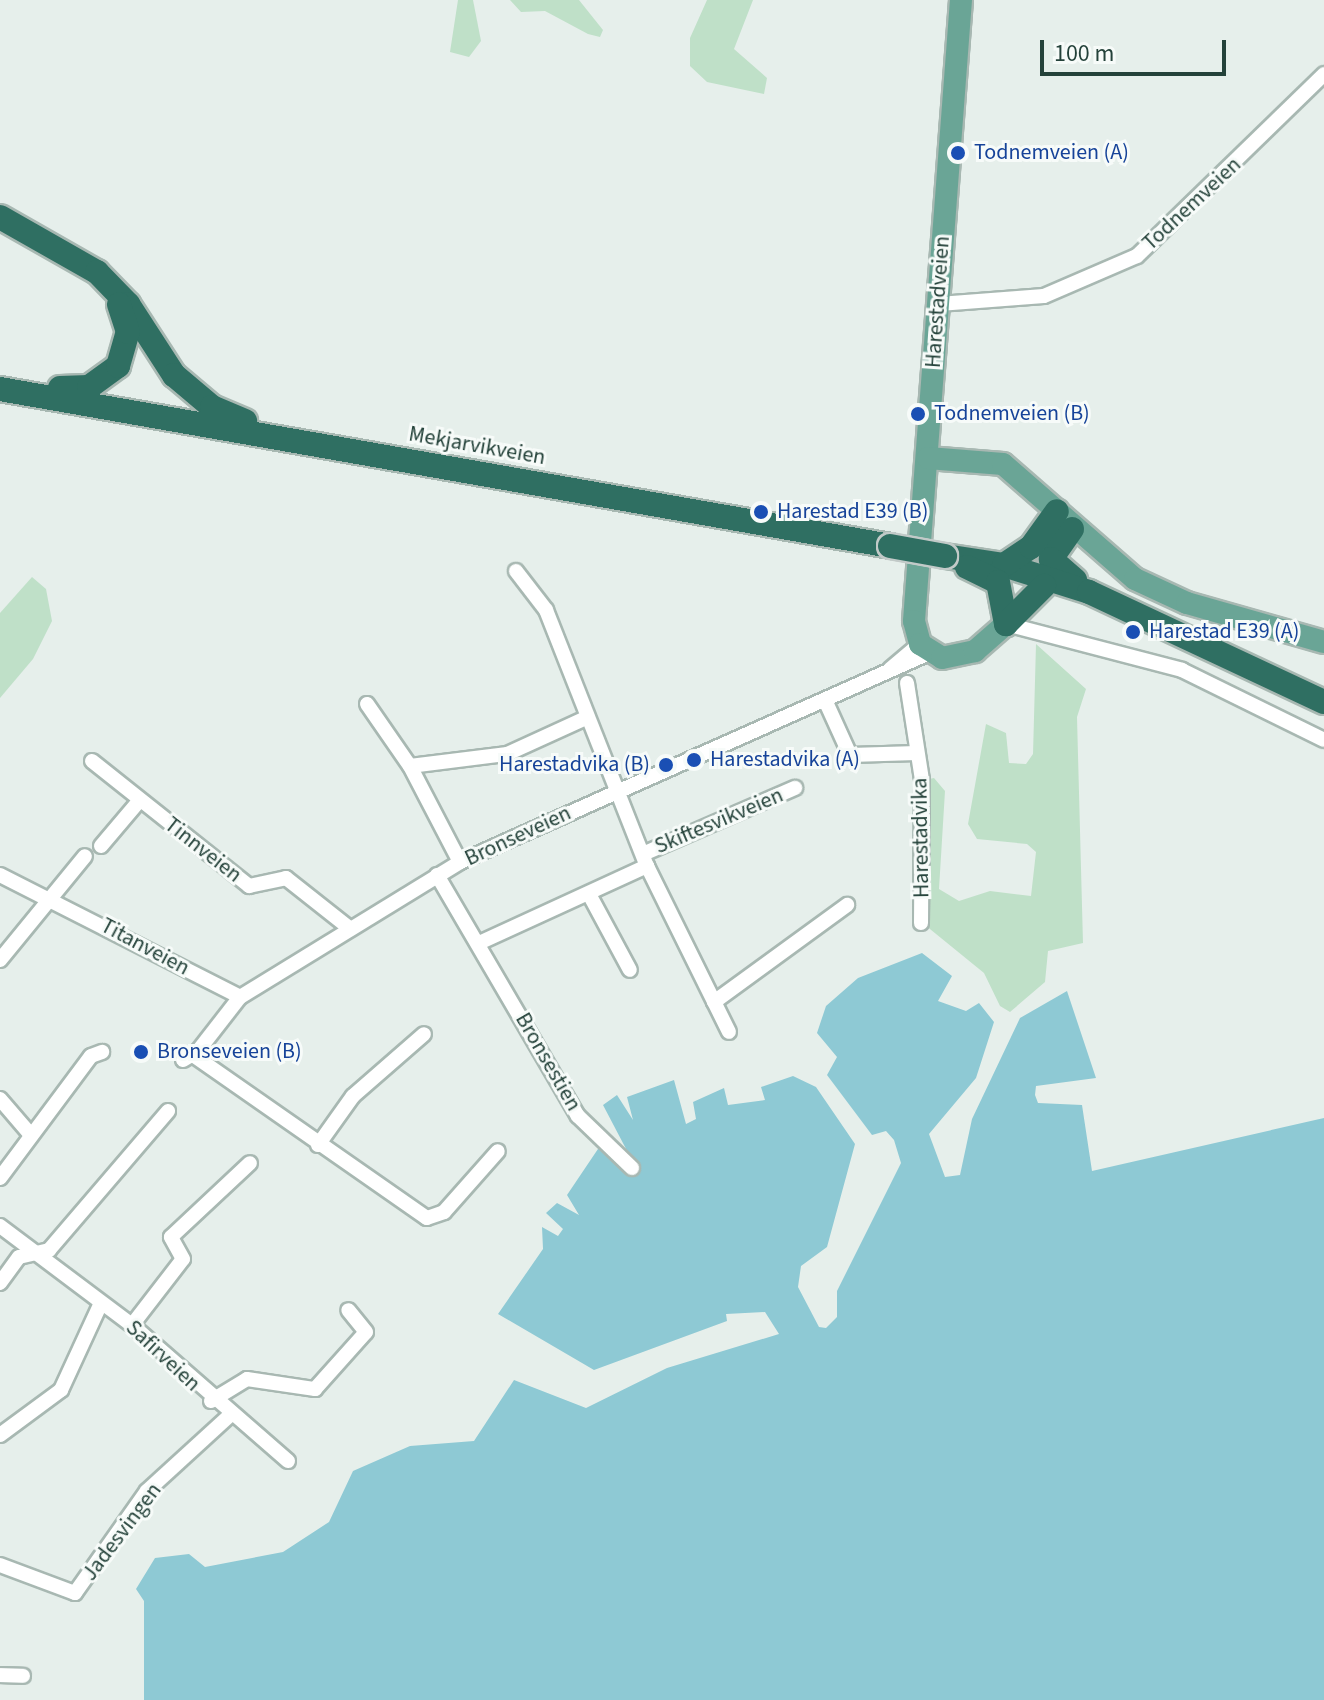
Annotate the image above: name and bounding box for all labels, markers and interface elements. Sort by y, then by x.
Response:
scale bar [1044,24,1230,74]
text: 100 m [1054,36,1114,71]
place label: Todnemveien (A) [974,140,1129,166]
marker: Todnemveien (A) [949,144,967,162]
street label: Todnemveien [1137,152,1247,256]
street label: Harestadveien [920,235,956,369]
place label: Todnemveien (B) [934,401,1090,427]
marker: Todnemveien (B) [909,405,927,423]
street label: Mekjarvikveien [407,421,547,471]
place label: Harestad E39 (B) [777,499,928,525]
marker: Harestad E39 (B) [752,503,770,521]
place label: Harestad E39 (A) [1149,619,1299,645]
marker: Harestad E39 (A) [1124,623,1142,641]
place label: Harestadvika (A) [710,747,860,773]
marker: Harestadvika (A) [685,751,703,769]
place label: Harestadvika (B) [499,752,650,778]
marker: Harestadvika (B) [657,756,675,774]
street label: Harestadvika [907,778,935,898]
street label: Skiftesvikveien [651,782,787,860]
street label: Bronseveien [461,800,575,872]
street label: Tinnveien [159,812,247,888]
street label: Titanveien [96,913,194,981]
street label: Bronsestien [509,1008,587,1116]
place label: Bronseveien (B) [157,1039,302,1065]
marker: Bronseveien (B) [132,1043,150,1061]
street label: Safirveien [120,1315,206,1397]
street label: Jadesvingen [77,1478,167,1586]

